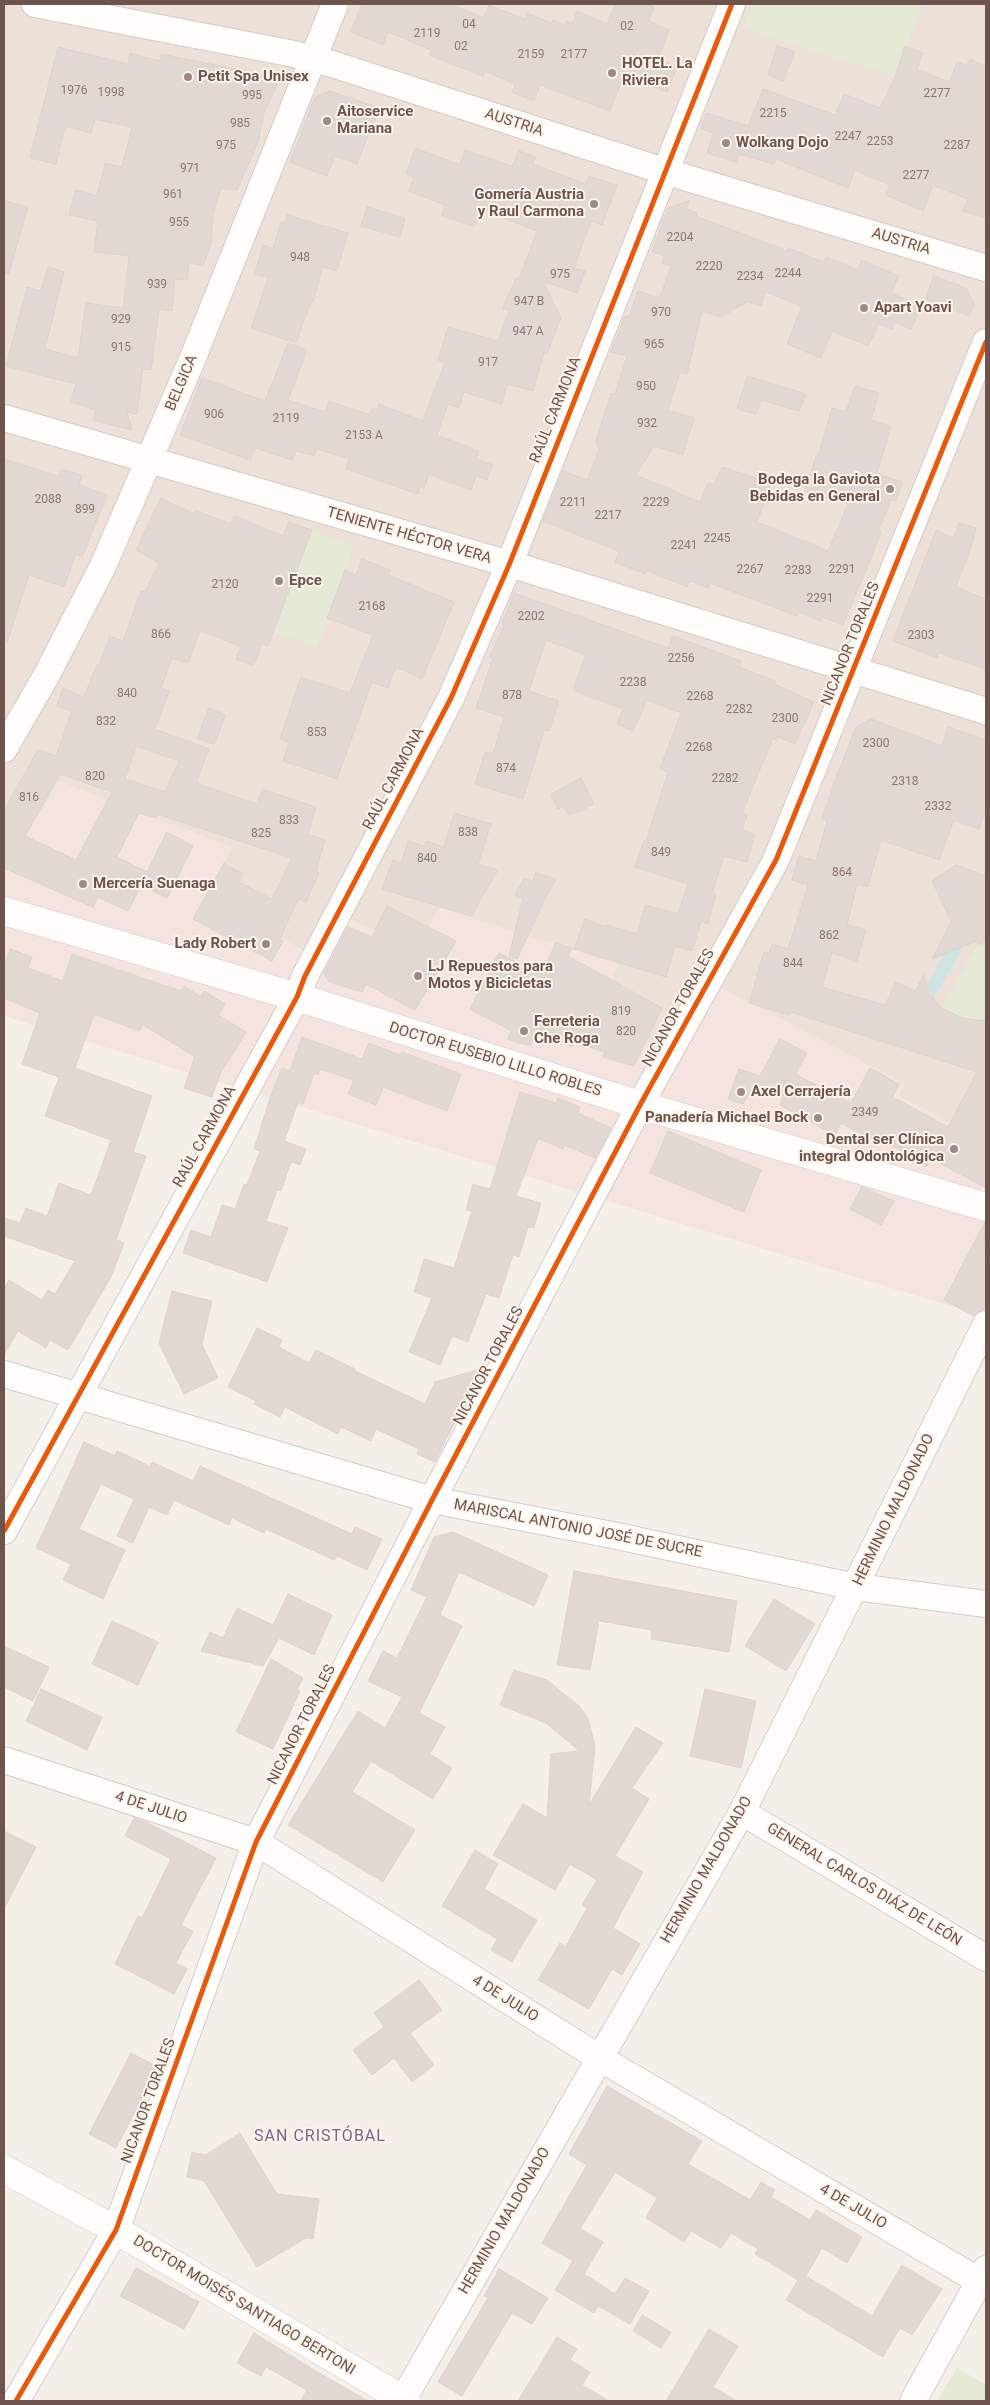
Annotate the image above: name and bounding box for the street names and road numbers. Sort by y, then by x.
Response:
street label: AUSTRIA [482,105,546,141]
street label: AUSTRIA [869,225,933,259]
street label: BELGICA [162,352,202,414]
street label: RAÚL CARMONA [526,354,586,466]
street label: TENIENTE HÉCTOR VERA [325,504,493,568]
street label: NICANOR TORALES [818,579,884,709]
street label: RAÚL CARMONA [359,725,429,833]
street label: NICANOR TORALES [639,946,719,1070]
street label: DOCTOR EUSEBIO LILLO ROBLES [387,1019,603,1101]
street label: RAÚL CARMONA [170,1083,240,1191]
street label: NICANOR TORALES [450,1304,528,1428]
street label: HERMINIO MALDONADO [849,1431,939,1589]
street label: MARISCAL ANTONIO JOSÉ DE SUCRE [452,1496,704,1562]
street label: NICANOR TORALES [264,1662,340,1788]
street label: 4 DE JULIO [113,1788,189,1828]
street label: HERMINIO MALDONADO [658,1793,756,1947]
street label: GENERAL CARLOS DIÁZ DE LEÓN [763,1819,965,1951]
street label: 4 DE JULIO [469,1972,541,2026]
street label: NICANOR TORALES [118,2036,180,2166]
street label: HERMINIO MALDONADO [456,2144,554,2298]
street label: 4 DE JULIO [816,2181,890,2233]
street label: DOCTOR MOISÉS SANTIAGO BERTONI [130,2232,358,2380]

